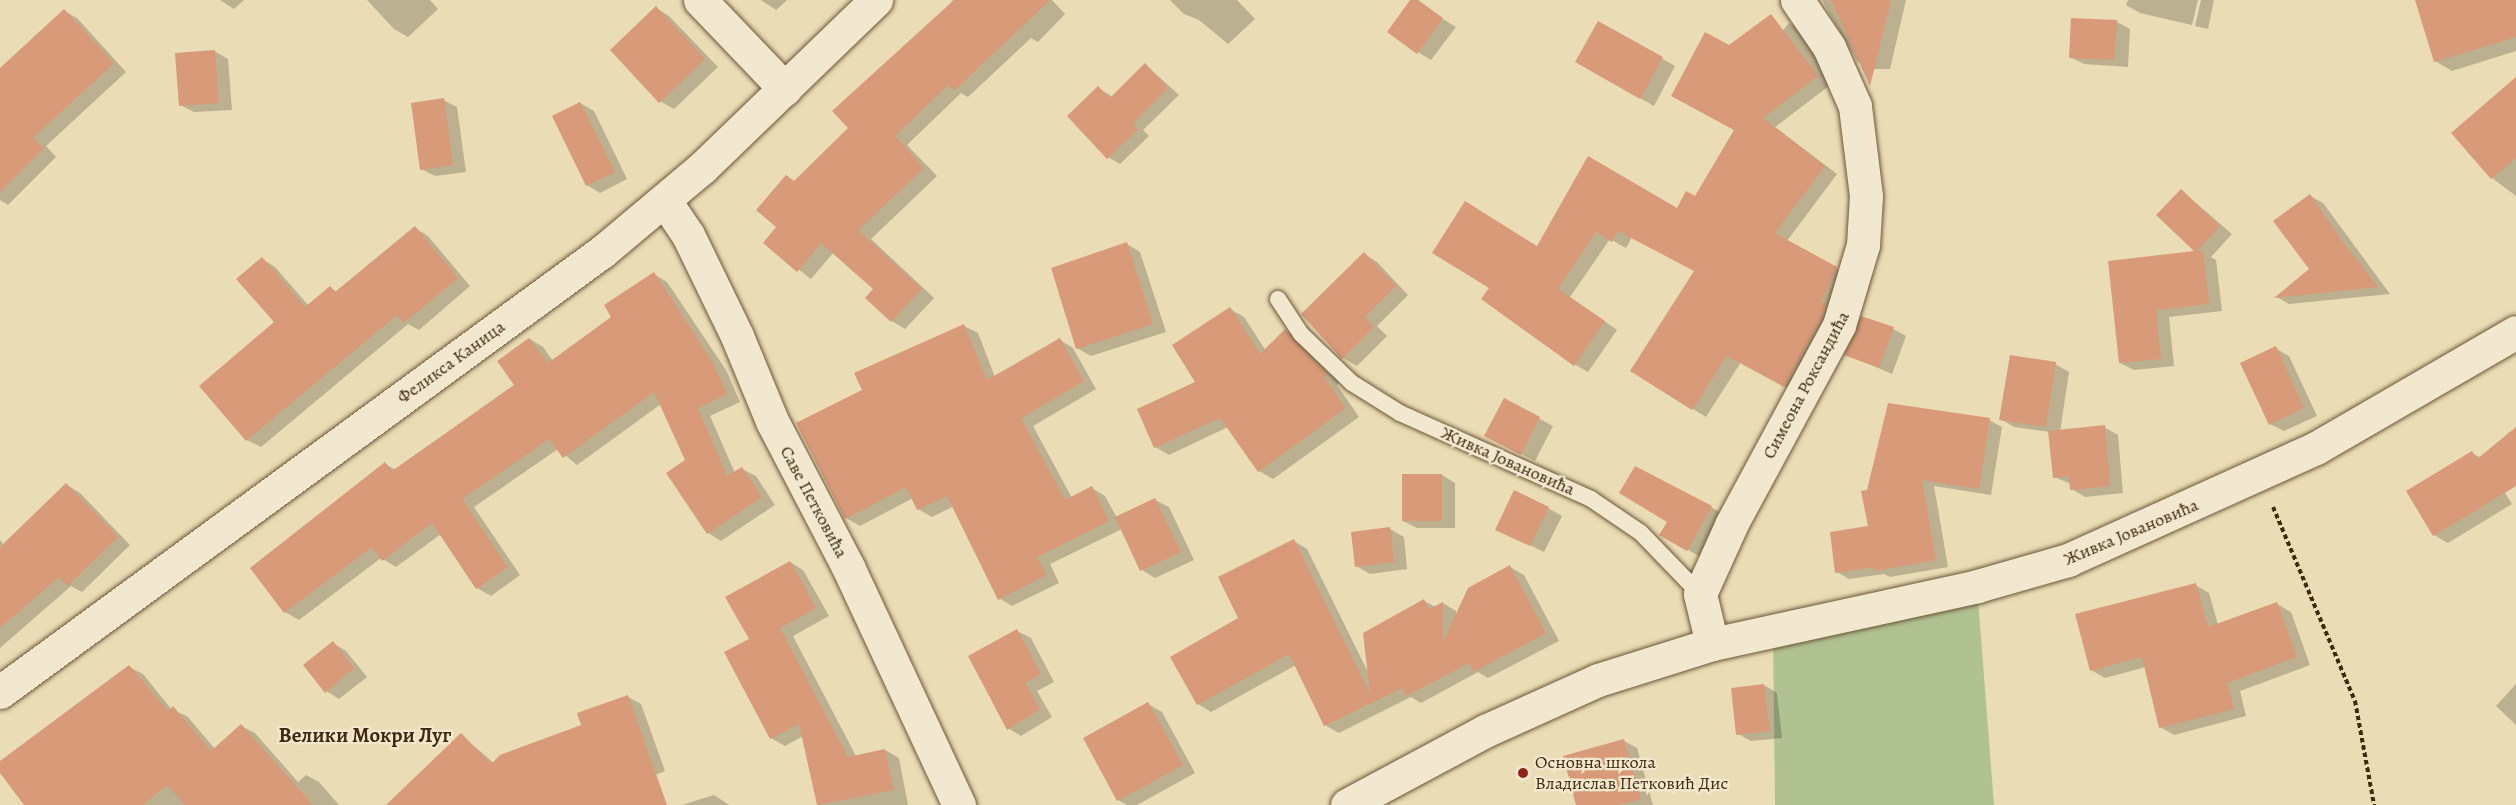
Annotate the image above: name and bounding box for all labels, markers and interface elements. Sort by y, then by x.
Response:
street label: Симеона Роксандића [1758,307,1854,463]
street label: Феликса Каница [393,316,509,408]
street label: Живка Јовановића [1438,422,1578,500]
street label: Саве Петковића [775,442,853,562]
street label: Живка Јовановића [2060,494,2202,570]
district label: Велики Мокри Луг [279,722,451,748]
place label: Основна школа Владислав Петковић Дис [1535,752,1728,795]
marker: Основна школа Владислав Петковић Дис [1516,766,1530,780]

